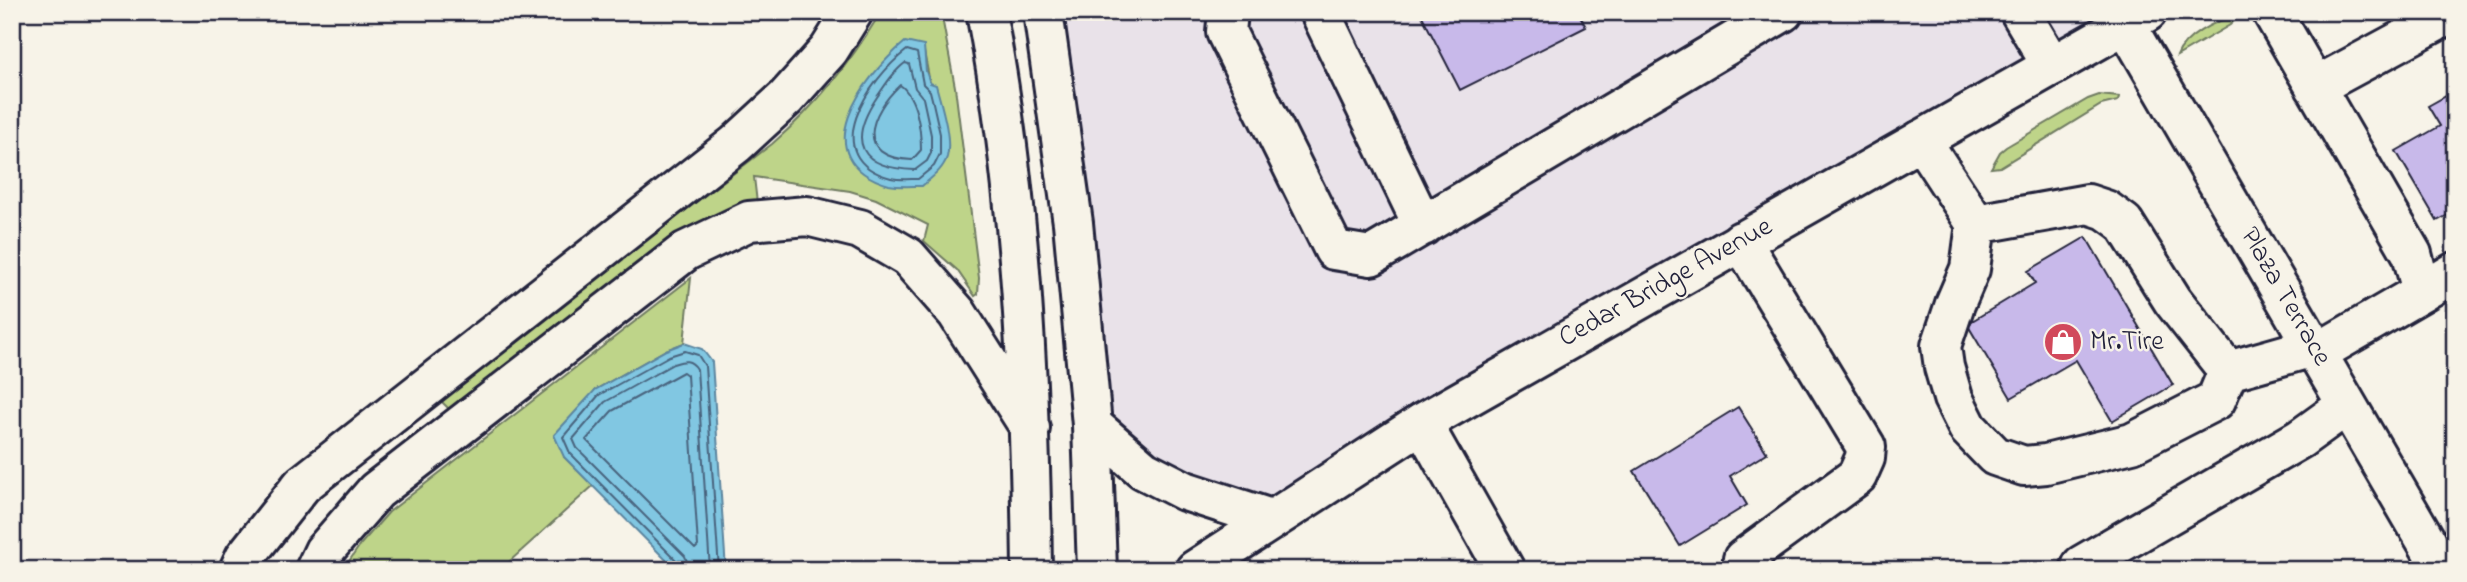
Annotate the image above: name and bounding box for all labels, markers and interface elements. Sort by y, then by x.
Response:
street label: Cedar Bridge Avenue [1552,207,1781,359]
street label: Plaza Terrace [2229,220,2342,374]
shop icon: Mr.Tire [2042,321,2084,363]
place label: Mr.Tire [2090,322,2164,363]

